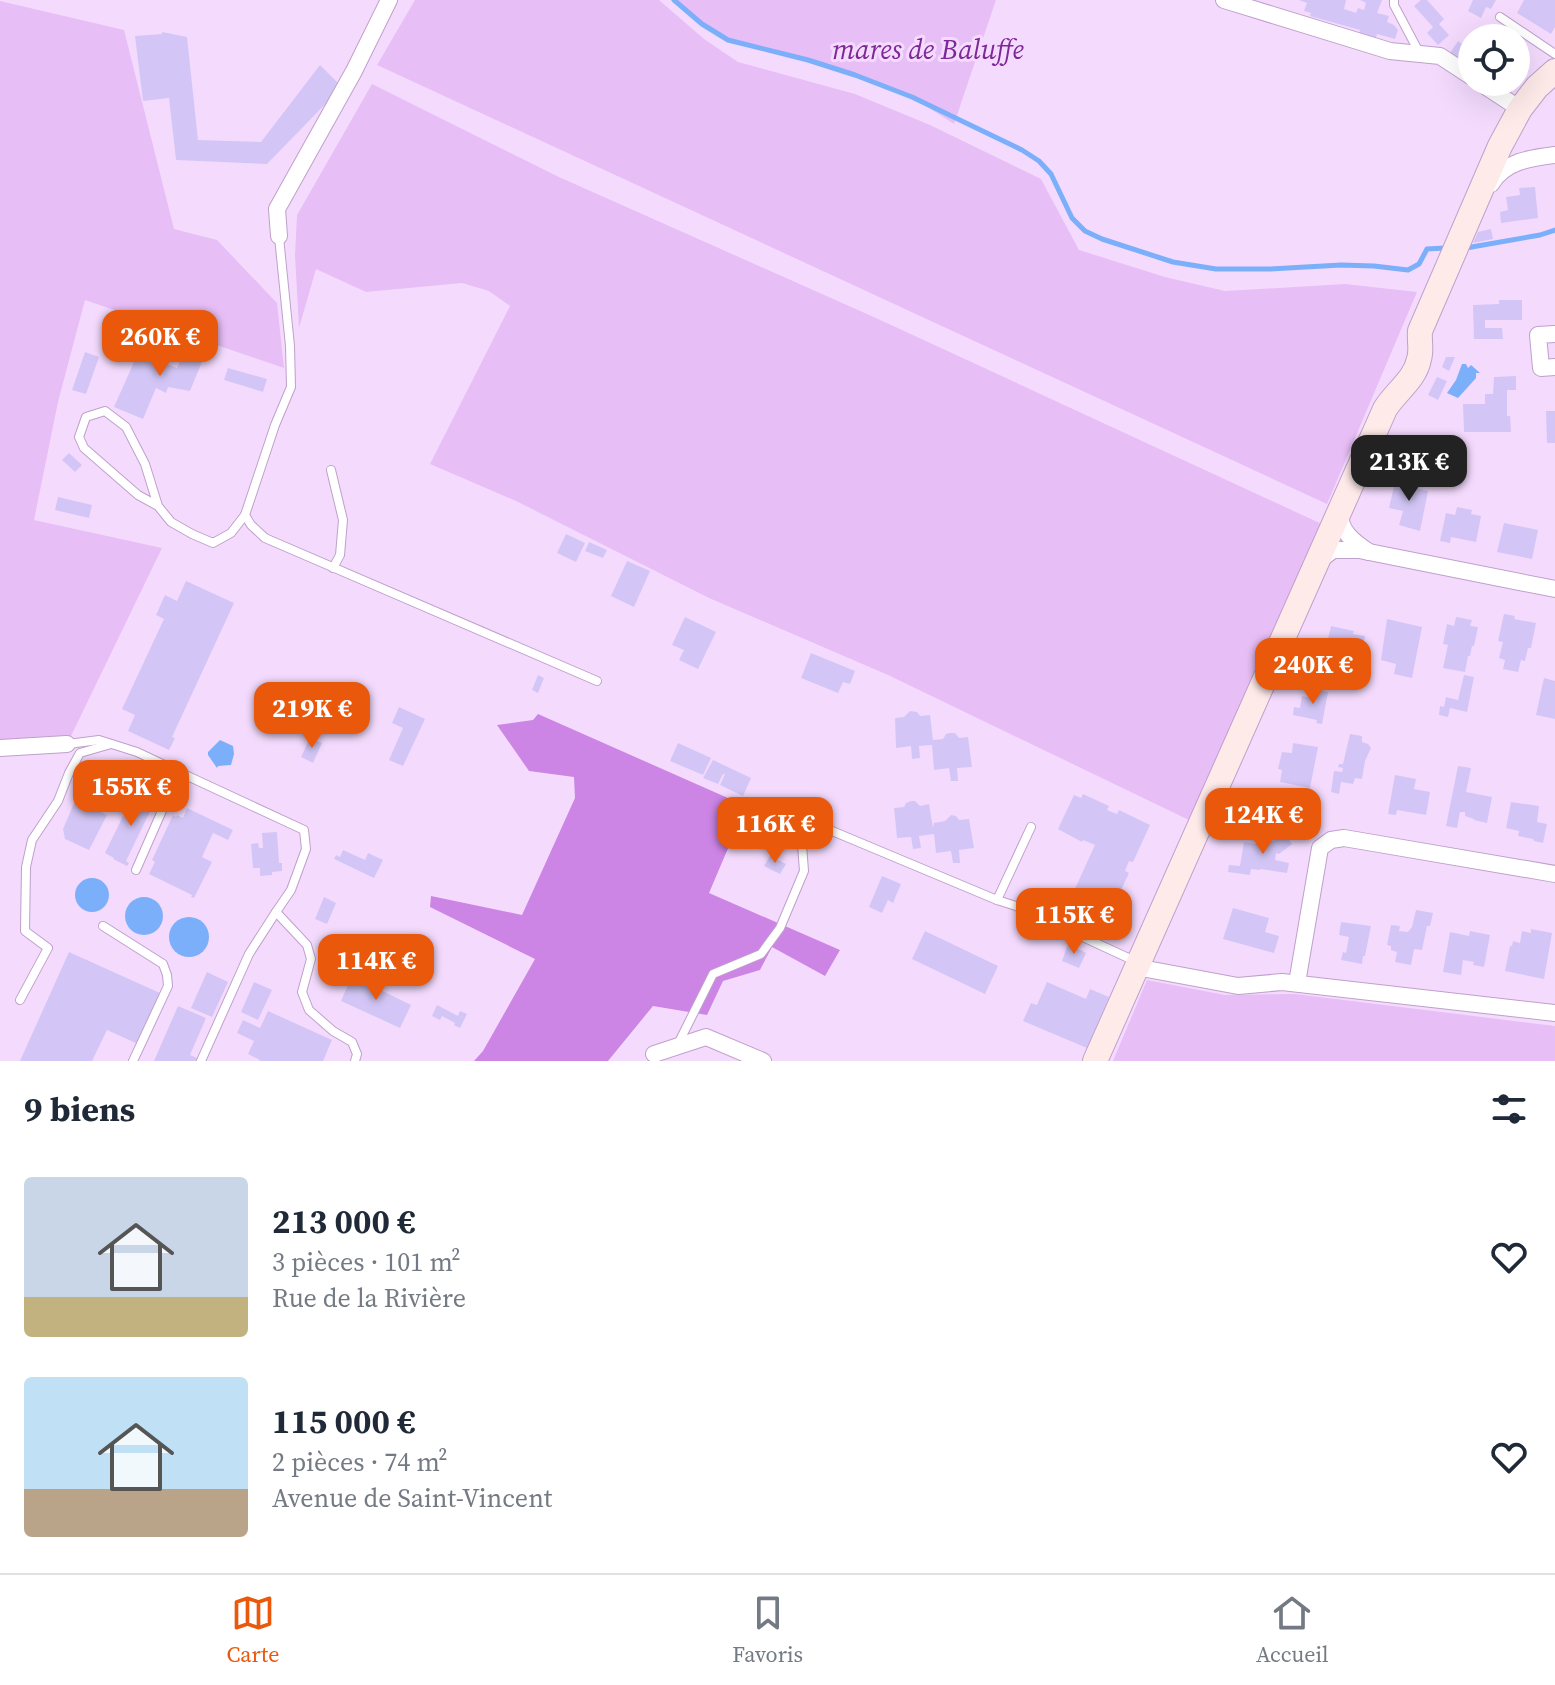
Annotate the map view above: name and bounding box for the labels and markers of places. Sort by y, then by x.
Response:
pin: 260K € [95,310,225,378]
pin: 213K € [1344,435,1474,503]
pin: 240K € [1248,638,1378,706]
pin: 219K € [247,682,377,750]
pin: 155K € [66,760,196,828]
pin: 124K € [1198,788,1328,856]
pin: 116K € [710,797,840,865]
pin: 115K € [1009,888,1139,956]
pin: 114K € [311,934,441,1002]

